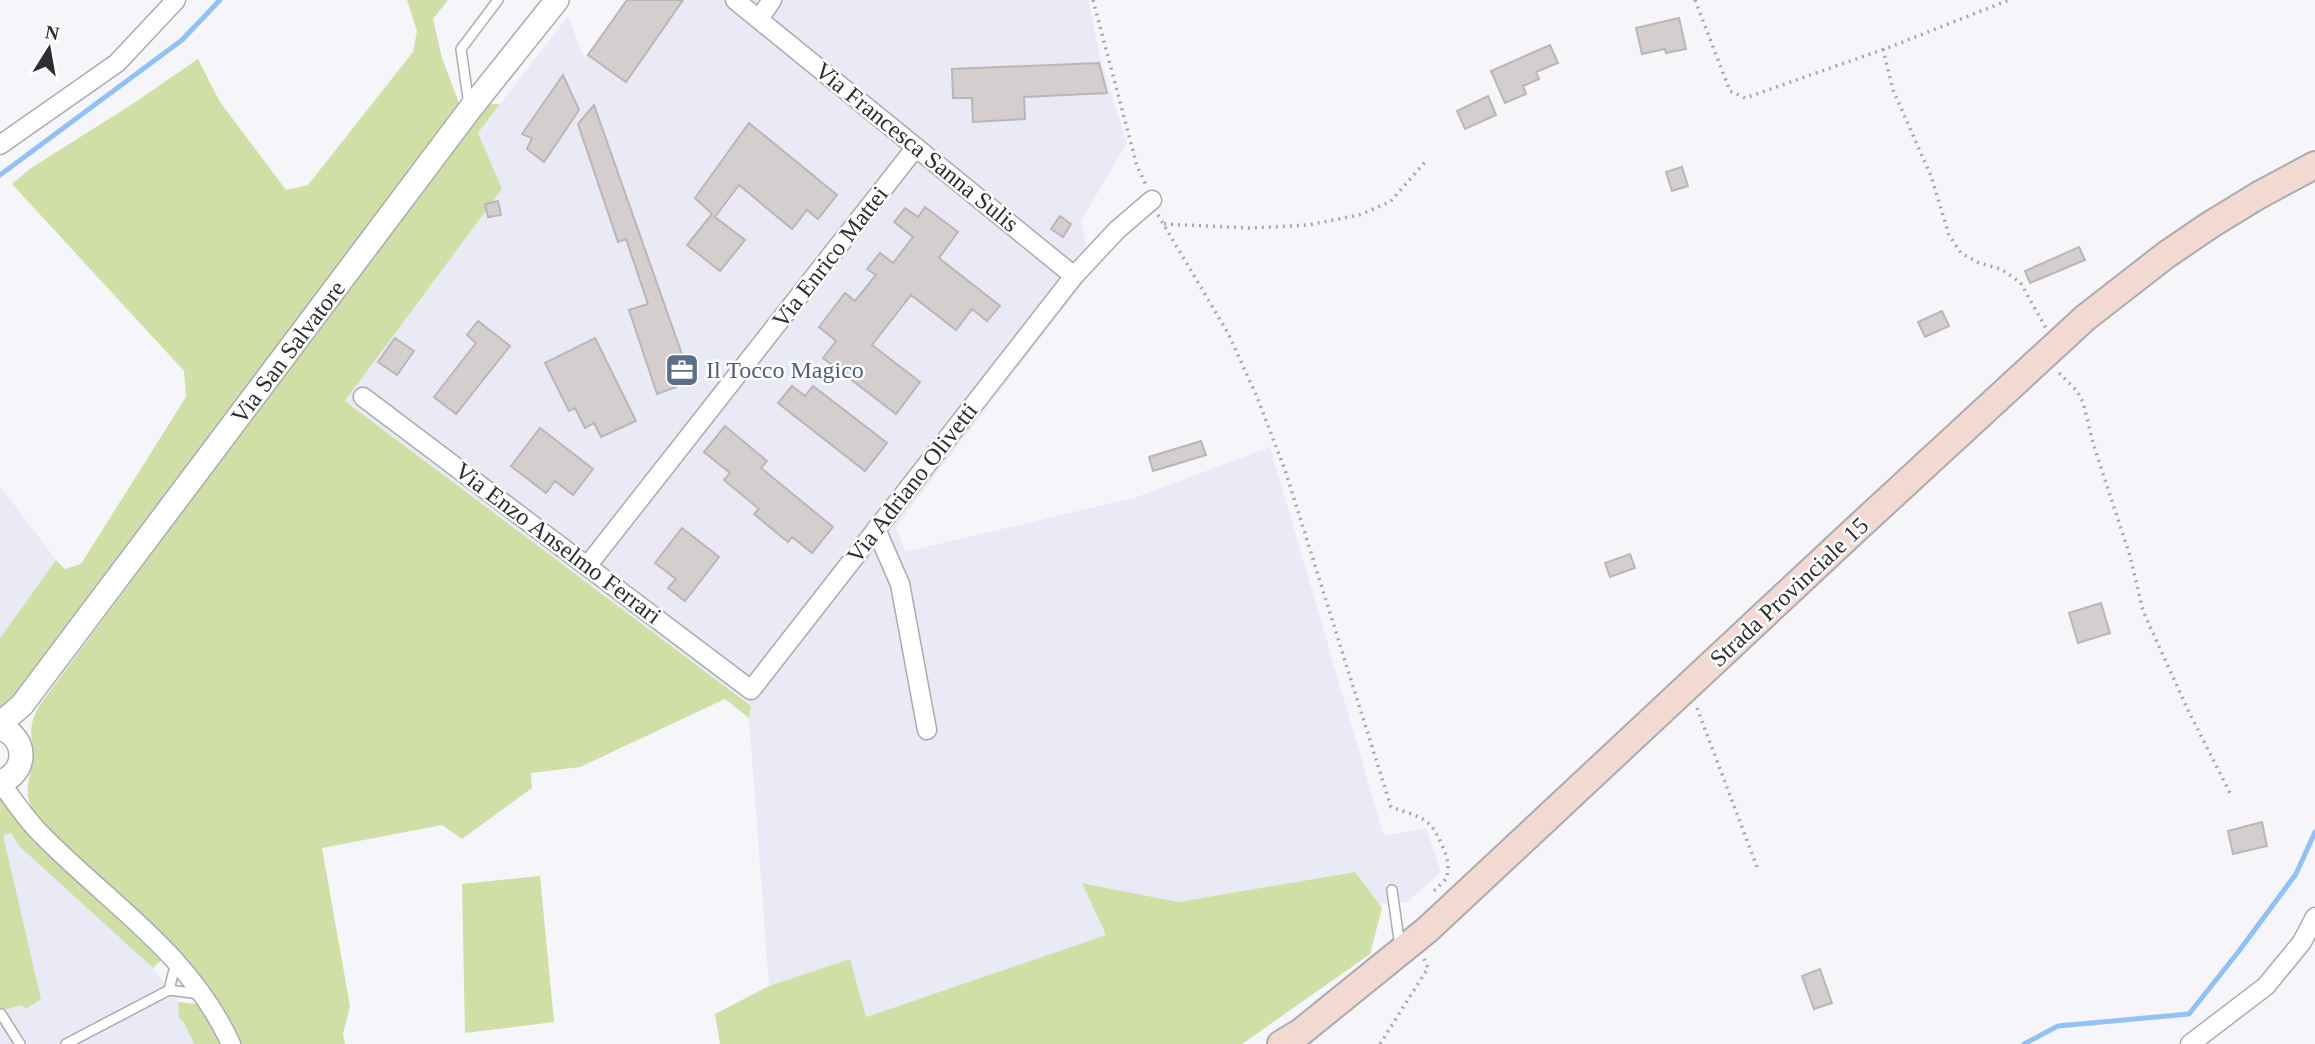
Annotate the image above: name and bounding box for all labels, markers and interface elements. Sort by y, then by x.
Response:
north arrow [14,14,84,84]
text: N [43,21,61,44]
street label: Via Francesca Sanna Sulis [810,57,1024,237]
street label: Via Enrico Mattei [767,181,893,333]
street label: Via San Salvatore [226,276,350,428]
office icon: Il Tocco Magico [663,351,701,389]
place label: Il Tocco Magico [706,357,864,383]
street label: Via Adriano Olivetti [841,398,983,568]
street label: Via Enzo Anselmo Ferrari [450,457,666,629]
street label: Strada Provinciale 15 [1705,512,1873,672]

